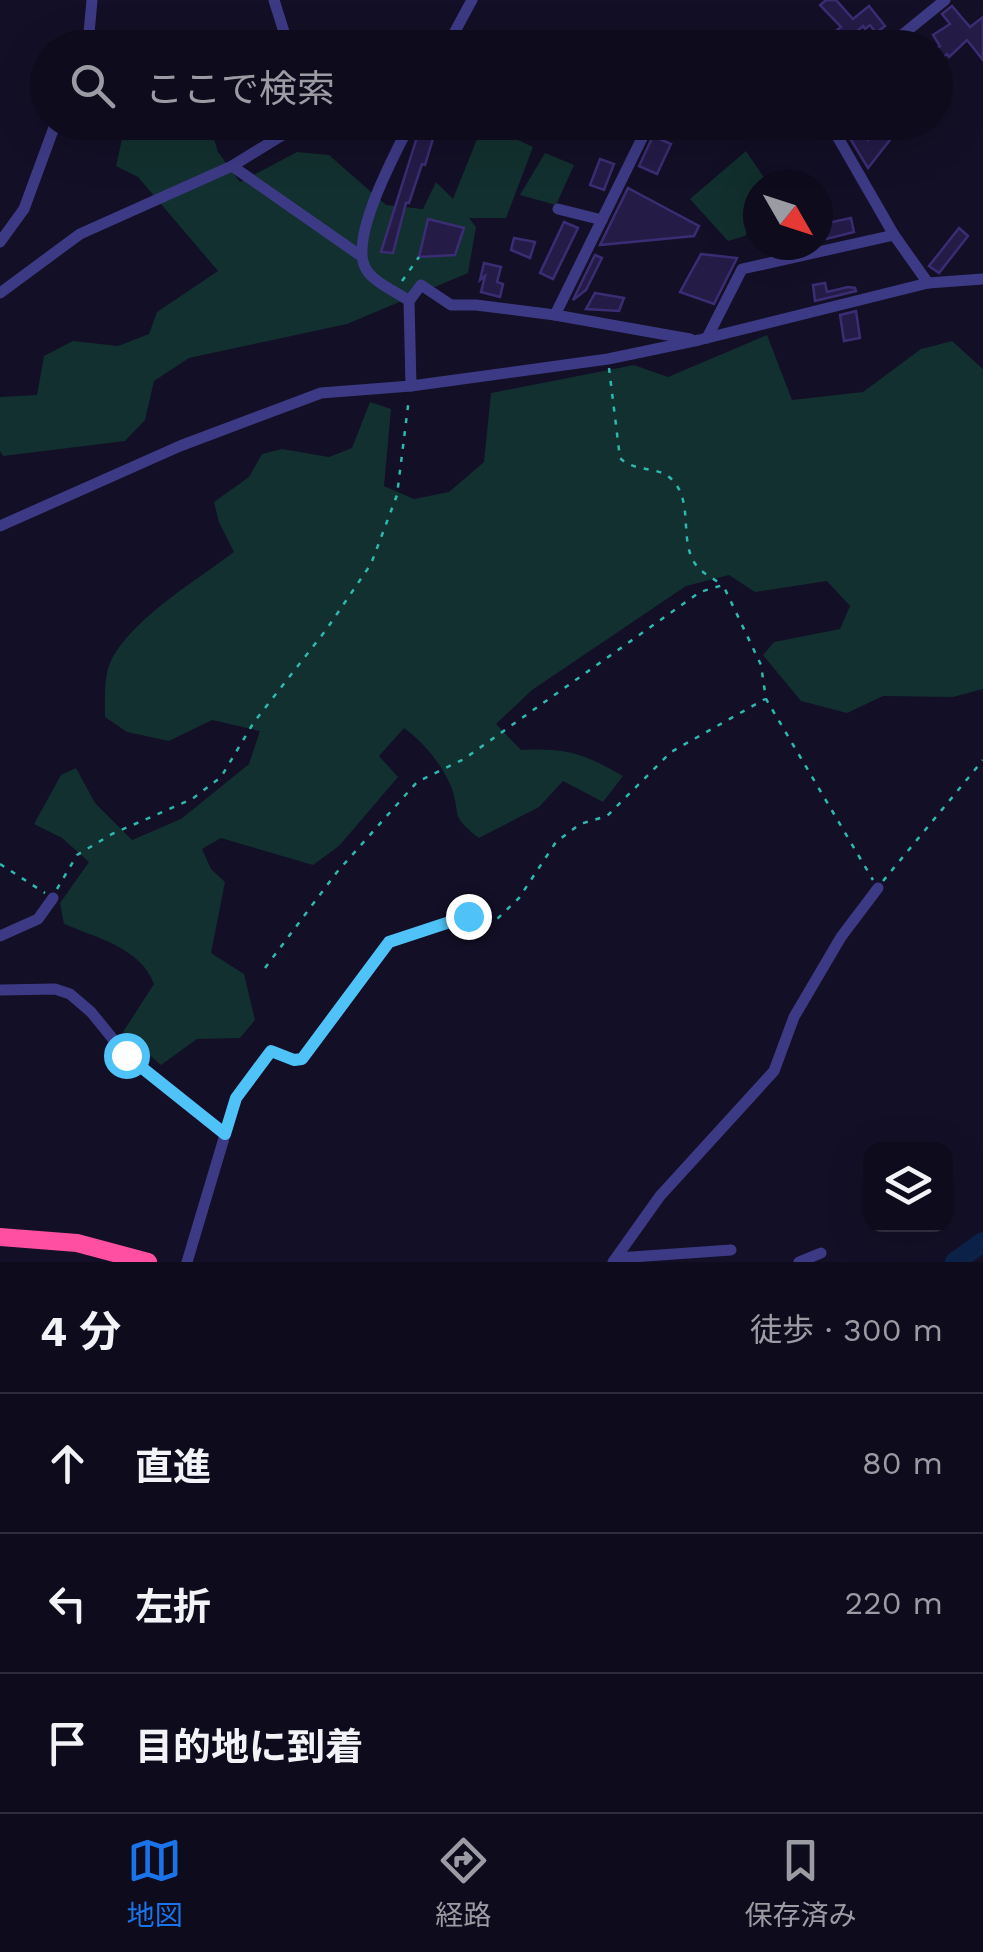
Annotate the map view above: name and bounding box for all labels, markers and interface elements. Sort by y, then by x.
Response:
search box [30,30,953,140]
icon: search [65,58,120,113]
text: ここで検索 [145,67,335,111]
north arrow [743,170,833,260]
route end [446,894,492,940]
route start [104,1033,150,1079]
map controls [863,1142,953,1232]
button: layers [863,1142,953,1232]
text: 4 分 [40,1307,121,1356]
text: 徒歩 · 300 m [750,1311,943,1349]
icon: ahead [40,1436,95,1491]
text: 80 m [862,1444,943,1482]
text: 直進 [135,1445,211,1489]
icon: left [40,1576,95,1631]
text: 220 m [844,1584,943,1622]
text: 左折 [135,1585,211,1629]
icon: arrive [40,1716,95,1771]
text: 目的地に到着 [135,1725,363,1769]
tab: 地図 [126,1833,183,1933]
tab: 経路 [435,1833,492,1933]
tab: 保存済み [744,1833,857,1933]

